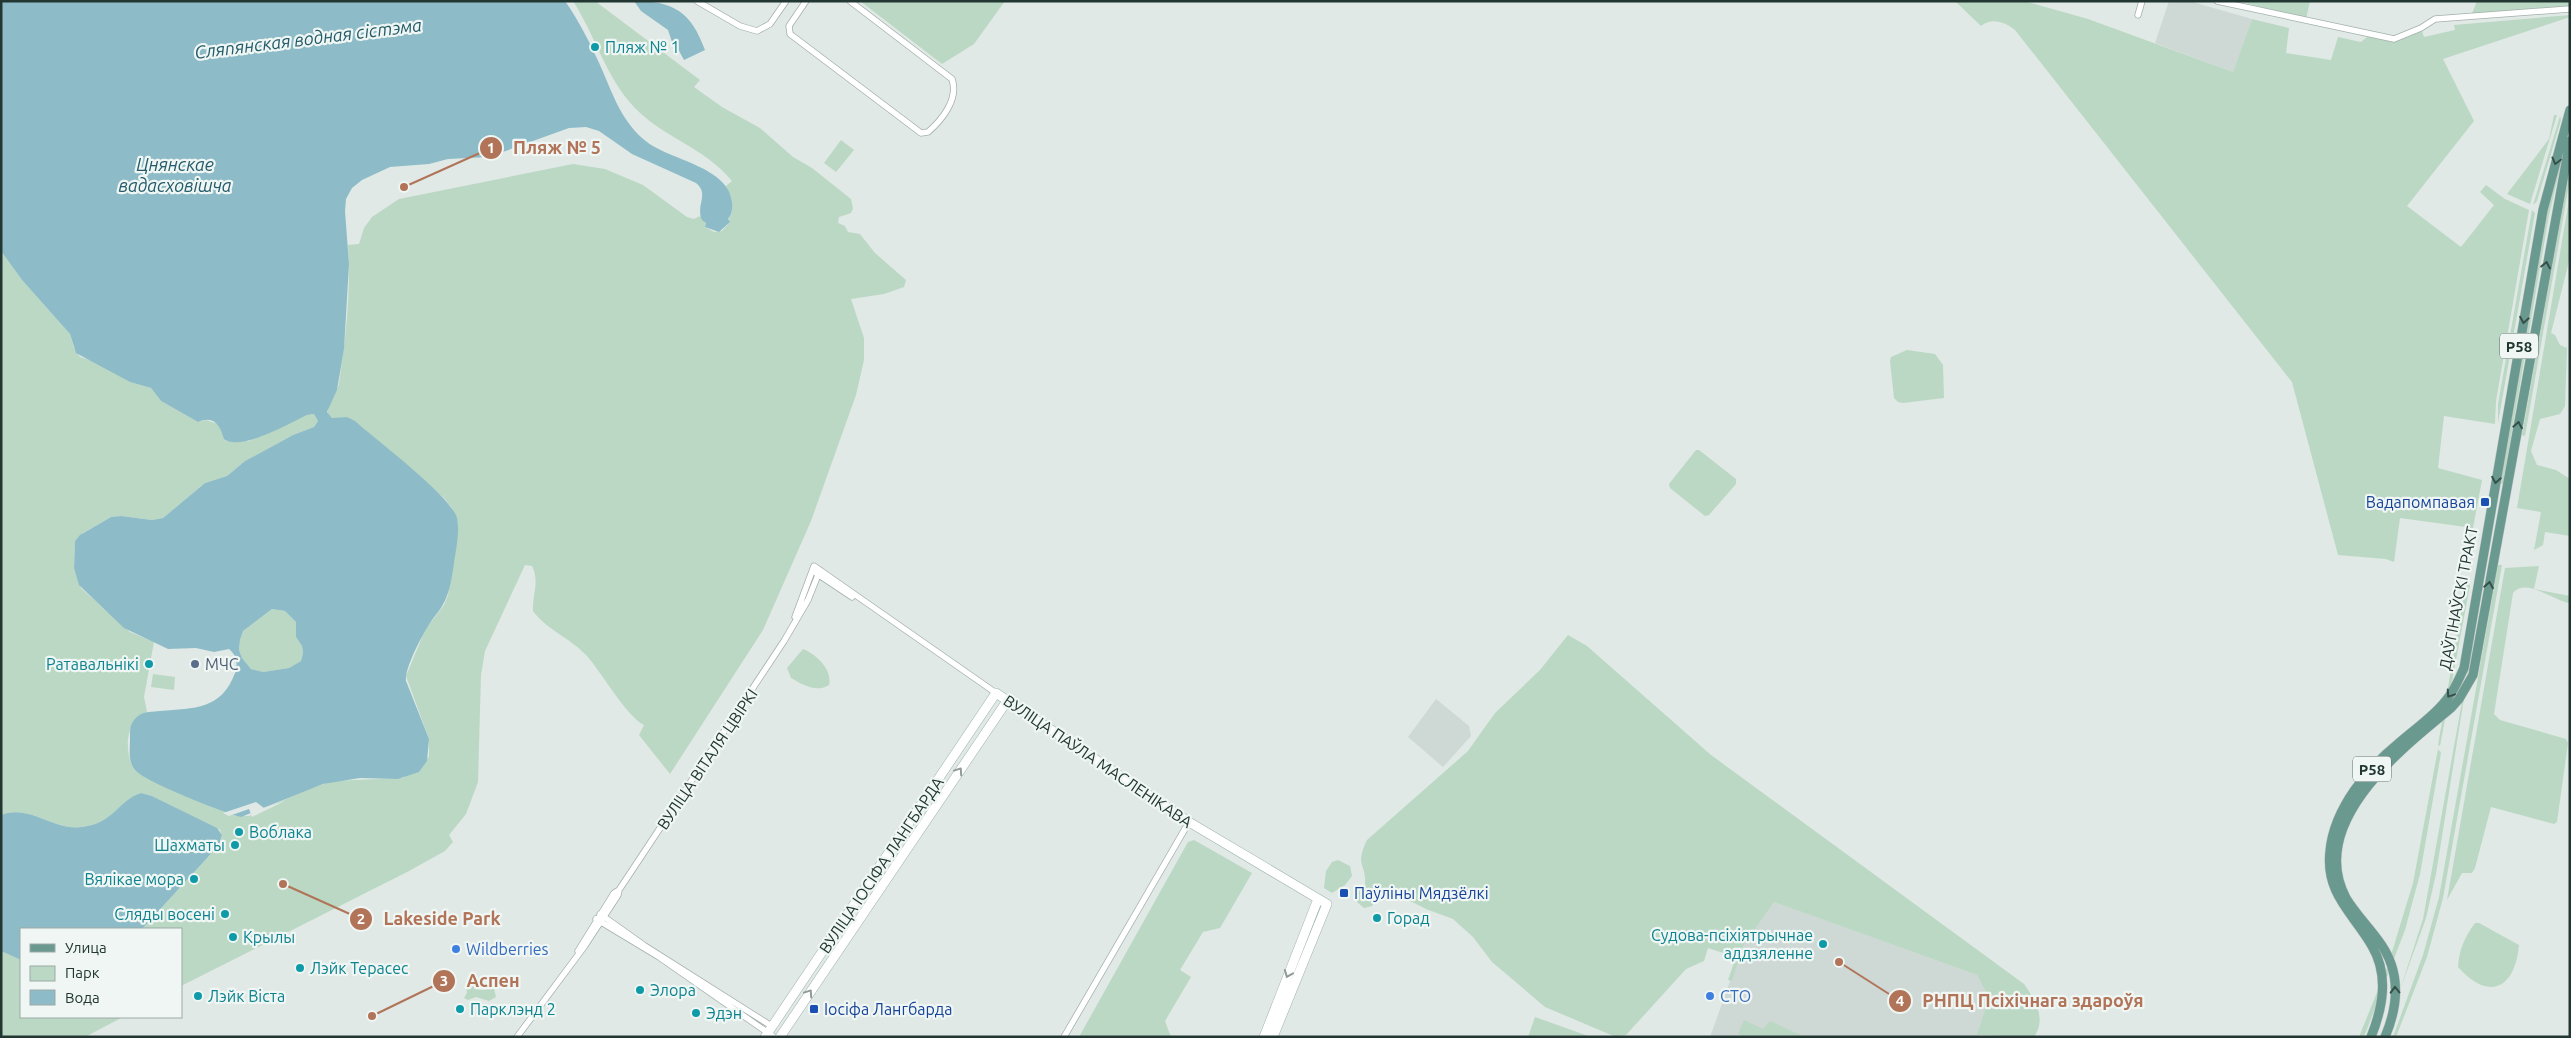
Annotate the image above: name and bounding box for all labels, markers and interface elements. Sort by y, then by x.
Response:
water label: Сляпянская водная сістэма [193,14,423,62]
place label: Пляж № 1 [605,38,680,56]
marker: Пляж № 1 [589,41,601,53]
callout: Пляж № 5 [478,131,611,164]
text: Пляж № 5 [513,137,601,157]
text: 1 [487,139,495,156]
water label: Цнянскае вадасховішча [118,154,232,195]
one-way arrow [2551,156,2561,164]
one-way arrow [2540,261,2550,270]
one-way arrow [2519,316,2529,324]
road number: Р58 [2500,334,2538,358]
one-way arrow [2512,421,2522,430]
one-way arrow [2491,476,2501,484]
place label: Вадапомпавая [2366,493,2475,511]
marker: Вадапомпавая [2479,496,2491,508]
street label: ДАЎГІНАЎСКІ ТРАКТ [2434,524,2481,671]
one-way arrow [2484,581,2494,590]
place label: Ратавальнікі [46,655,139,673]
place label: МЧС [205,655,239,673]
marker: Ратавальнікі [143,658,155,670]
marker: МЧС [189,658,201,670]
street label: ВУЛІЦА ВІТАЛЯ ЦВІРКІ [653,685,761,833]
one-way arrow [2447,688,2456,698]
street label: ВУЛІЦА ПАЎЛА МАСЛЕНІКАВА [1000,690,1197,831]
road number: Р58 [2353,756,2391,782]
one-way arrow [953,768,962,777]
street label: ВУЛІЦА ІОСІФА ЛАНГБАРДА [815,773,947,956]
place label: Воблака [249,823,312,841]
marker: Воблака [233,826,245,838]
place label: Шахматы [154,836,225,854]
marker: Шахматы [229,839,241,851]
place label: Вялікае мора [84,870,184,888]
marker: Вялікае мора [188,873,200,885]
place label: Паўліны Мядзёлкі [1354,884,1489,902]
marker: Паўліны Мядзёлкі [1338,887,1350,899]
callout: Lakeside Park [348,903,510,936]
place label: Сляды восені [114,905,215,923]
marker: Сляды восені [219,908,231,920]
text: Lakeside Park [383,908,501,928]
place label: Горад [1387,909,1430,927]
text: 2 [357,910,365,927]
marker: Горад [1371,912,1383,924]
place label: Судова-псіхіятрычнае аддзяленне [1651,926,1813,962]
legend [20,928,182,1018]
place label: Крылы [243,928,295,946]
marker: Крылы [227,931,239,943]
marker: Судова-псіхіятрычнае аддзяленне [1817,938,1829,950]
text: Улица [65,939,107,956]
place label: Wildberries [466,940,549,958]
marker: Wildberries [450,943,462,955]
place label: Лэйк Терасес [310,959,409,977]
marker: Лэйк Терасес [294,962,306,974]
text: Парк [65,964,100,981]
callout: Аспен [431,964,529,997]
text: Аспен [466,970,520,990]
one-way arrow [1284,970,1294,978]
text: 3 [440,972,448,989]
place label: Элора [650,981,696,999]
marker: Элора [634,984,646,996]
callout: РНПЦ Псіхічнага здароўя [1887,985,2154,1018]
one-way arrow [2390,985,2400,993]
place label: Лэйк Вiста [208,987,285,1005]
place label: СТО [1720,987,1751,1005]
text: Вода [65,989,100,1006]
one-way arrow [803,989,812,999]
marker: Лэйк Вiста [192,990,204,1002]
marker: СТО [1704,990,1716,1002]
text: РНПЦ Псіхічнага здароўя [1922,990,2144,1010]
text: 4 [1896,992,1904,1009]
place label: Парклэнд 2 [470,1000,556,1018]
place label: Іосіфа Лангбарда [824,1000,952,1018]
marker: Парклэнд 2 [454,1003,466,1015]
marker: Іосіфа Лангбарда [808,1003,820,1015]
place label: Эдэн [706,1004,742,1022]
marker: Эдэн [690,1007,702,1019]

